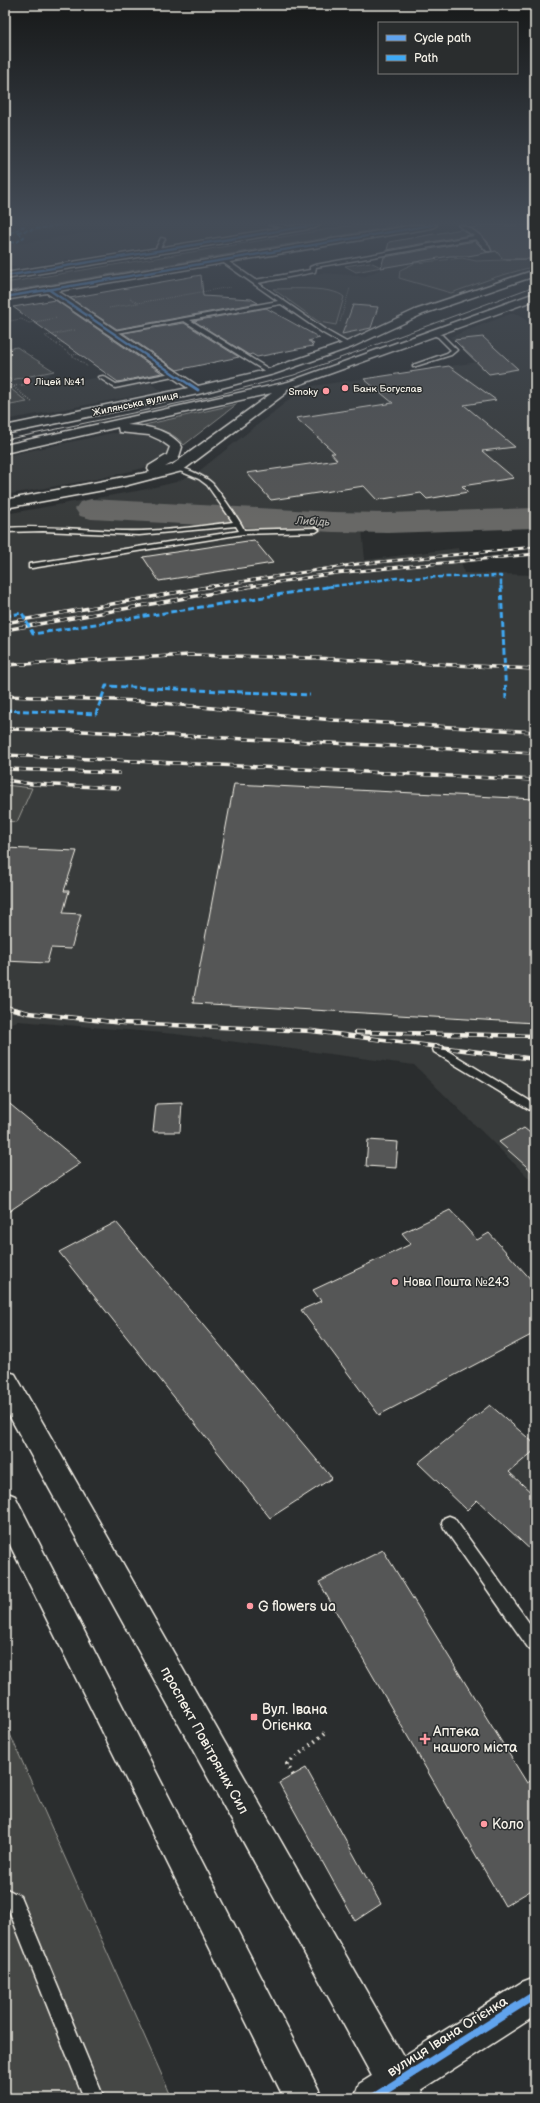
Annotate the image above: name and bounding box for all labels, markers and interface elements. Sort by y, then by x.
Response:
legend [378,22,518,74]
text: Cycle path [414,31,471,46]
text: Path [414,51,439,66]
marker: Ліцей №41 [22,376,32,386]
place label: Ліцей №41 [34,376,85,388]
marker: Банк Богуслав [340,383,350,393]
place label: Банк Богуслав [353,383,423,395]
place label: Smoky [288,386,318,398]
marker: Smoky [321,386,331,396]
street label: Жилянська вулиця [91,389,180,419]
water label: Либідь [295,514,331,529]
place label: Нова Пошта №243 [403,1275,509,1290]
marker: Нова Пошта №243 [390,1277,400,1287]
place label: G flowers ua [258,1598,336,1615]
marker: G flowers ua [245,1601,255,1611]
street label: проспект Повітряних Сил [157,1664,252,1817]
place label: Вул. Івана Огієнка [262,1701,328,1734]
marker: Вул. Івана Огієнка [249,1712,259,1722]
place label: Аптека нашого міста [432,1723,518,1756]
marker: Аптека нашого міста [420,1734,430,1744]
place label: Коло [492,1816,523,1833]
marker: Коло [479,1819,489,1829]
street label: вулиця Івана Огієнка [384,1992,511,2080]

